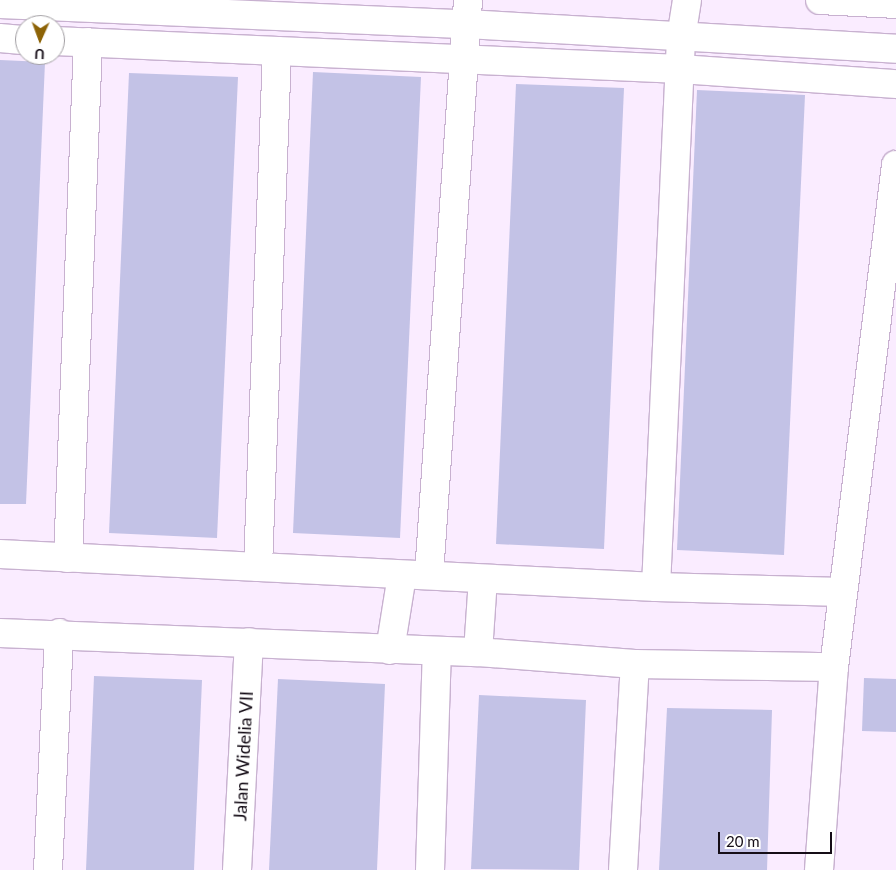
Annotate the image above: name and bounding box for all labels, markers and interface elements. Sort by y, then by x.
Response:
north arrow [15,15,65,65]
text: U [34,46,45,63]
street label: Jalan Widelia VII [229,690,257,822]
scale bar [721,822,835,854]
text: 20 m [726,832,760,850]

